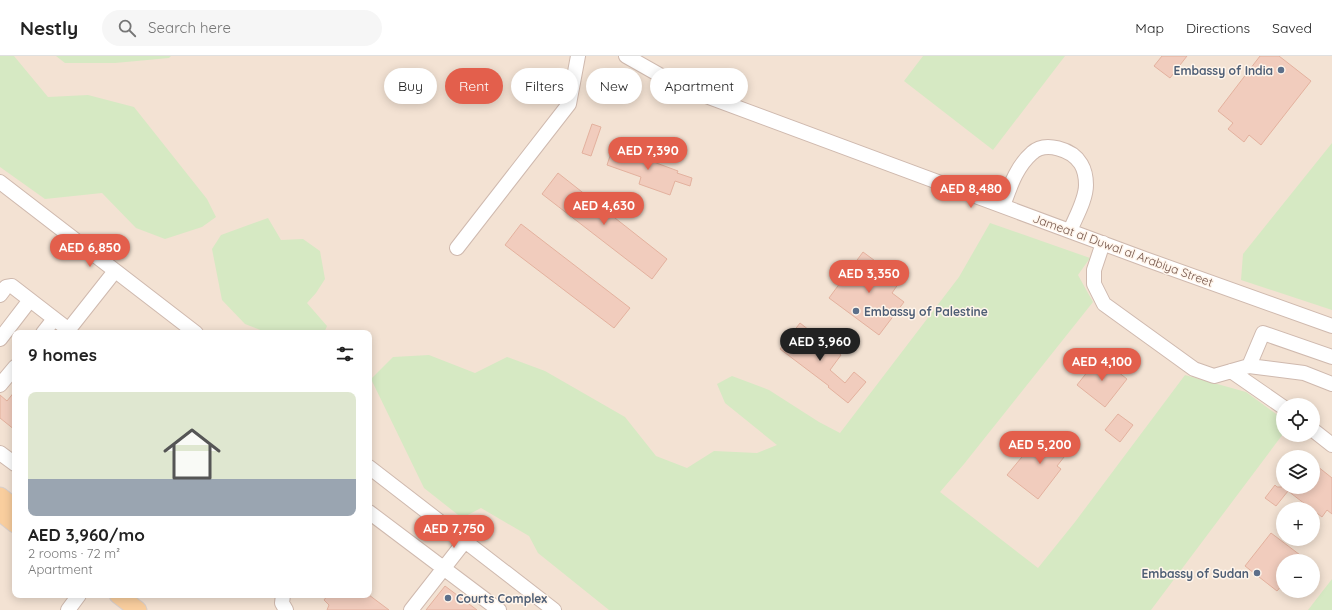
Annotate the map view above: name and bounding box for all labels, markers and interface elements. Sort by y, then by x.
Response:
search box [102,10,382,46]
text: Nestly [20,16,78,40]
icon: search [116,17,138,39]
text: Search here [148,18,231,37]
text: Map [1135,19,1164,37]
text: Directions [1186,19,1250,37]
text: Saved [1272,19,1312,37]
place label: Embassy of India [1174,63,1273,78]
marker: Embassy of India [1276,65,1286,75]
chip: Buy [384,68,437,104]
chip: Rent [445,68,503,104]
chip: Filters [511,68,578,104]
chip: New [586,68,642,104]
chip: Apartment [650,68,748,104]
pin: AED 7,390 [602,137,694,171]
text: AED 7,390 [617,142,679,158]
pin: AED 8,480 [925,175,1017,209]
text: AED 8,480 [940,180,1002,196]
pin: AED 4,630 [558,192,650,226]
text: AED 4,630 [573,197,635,213]
street label: Jameat al Duwal al Arabiya Street [1031,210,1215,290]
pin: AED 6,850 [44,234,136,268]
text: AED 6,850 [59,239,121,255]
pin: AED 3,350 [823,260,915,294]
text: AED 3,350 [838,265,900,281]
place label: Embassy of Palestine [864,304,988,319]
marker: Embassy of Palestine [851,306,861,316]
pin: AED 3,960 [774,328,866,362]
text: AED 3,960 [789,333,851,349]
icon: filters [334,343,356,365]
text: 9 homes [28,344,97,365]
pin: AED 4,100 [1056,348,1148,382]
text: AED 4,100 [1072,353,1132,369]
map controls [1276,398,1320,598]
button: locate [1276,398,1320,442]
icon: home [156,418,228,490]
pin: AED 5,200 [994,431,1086,465]
text: AED 5,200 [1008,436,1072,452]
button: layers [1276,450,1320,494]
button: + [1276,502,1320,546]
pin: AED 7,750 [408,515,500,549]
text: AED 7,750 [423,520,485,536]
text: AED 3,960/mo [28,524,145,545]
text: 2 rooms · 72 m² [28,545,120,561]
button: − [1276,554,1320,598]
text: Apartment [28,561,93,577]
place label: Embassy of Sudan [1142,566,1249,581]
marker: Embassy of Sudan [1252,568,1262,578]
place label: Courts Complex [456,591,547,606]
marker: Courts Complex [443,593,453,603]

